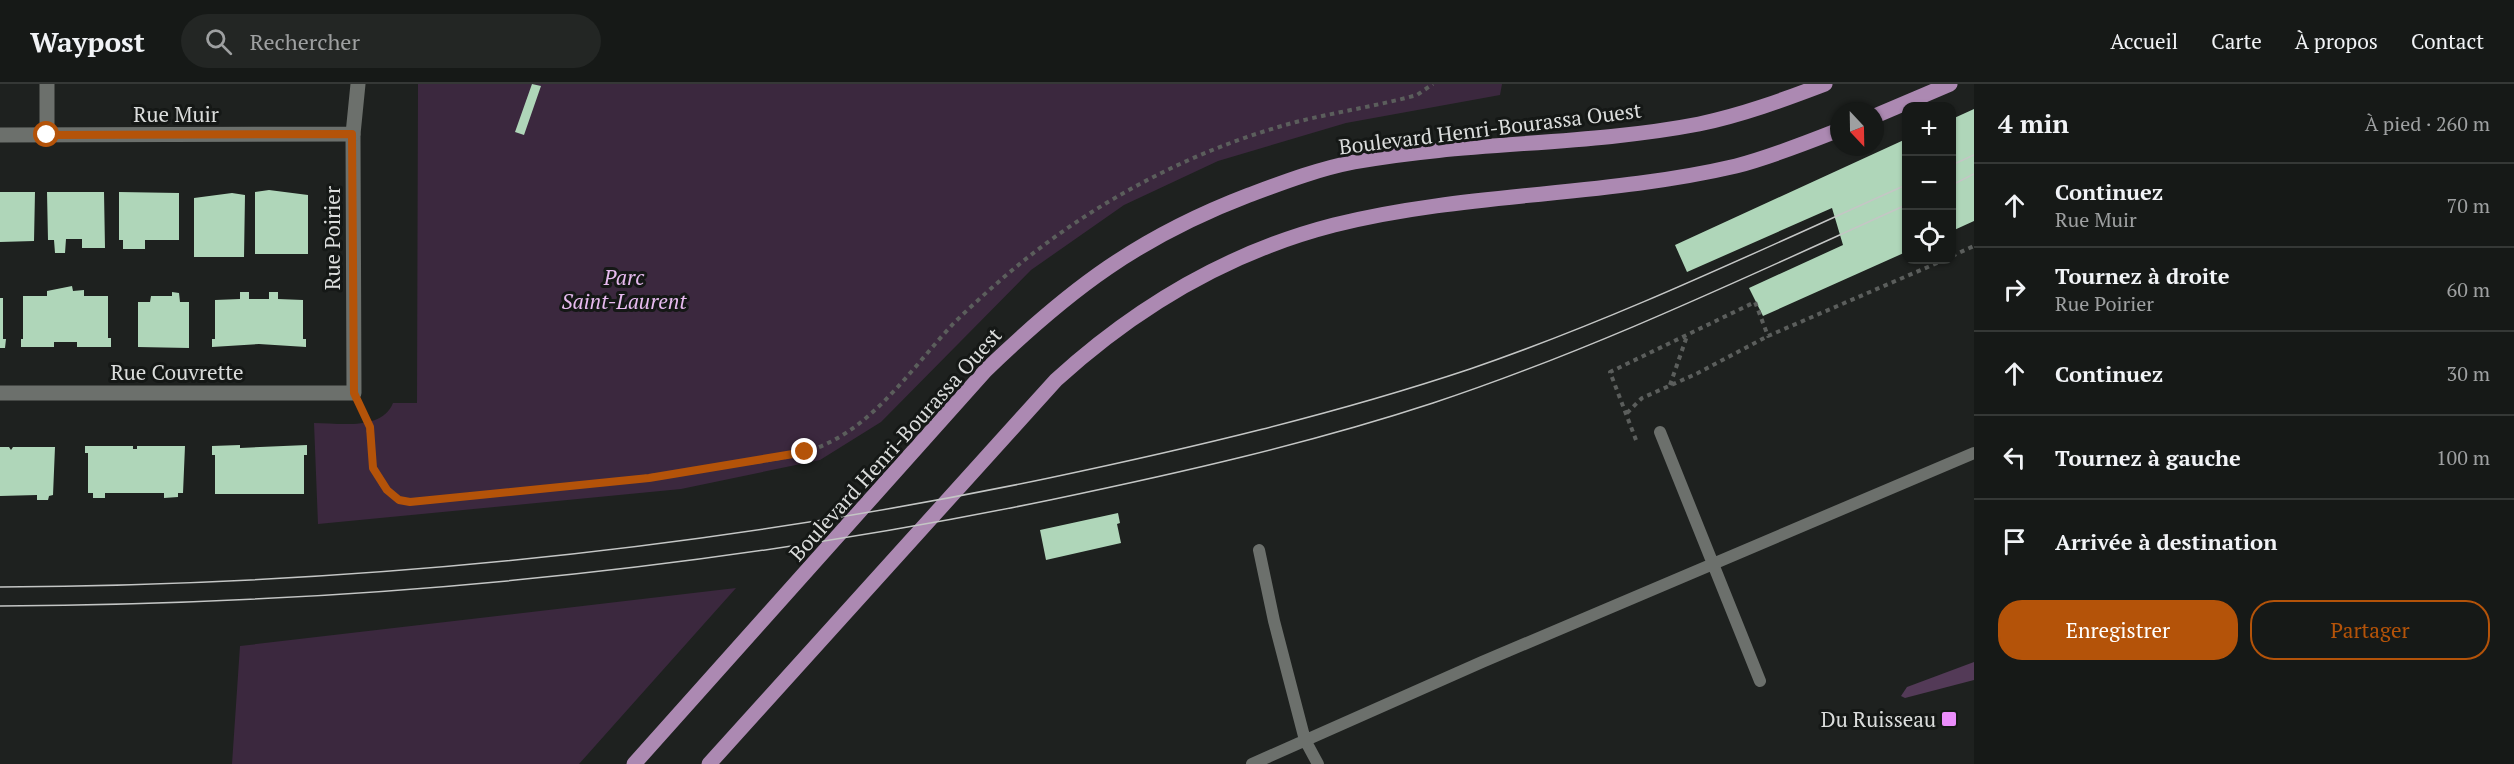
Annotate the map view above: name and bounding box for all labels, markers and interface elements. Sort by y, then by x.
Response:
search box [181,14,601,68]
text: Waypost [30,23,145,60]
icon: search [202,25,235,58]
text: Rechercher [250,27,360,56]
text: Accueil [2110,27,2178,55]
text: Carte [2211,27,2262,55]
text: À propos [2295,27,2378,55]
text: Contact [2411,27,2484,55]
street label: Boulevard Henri-Bourassa Ouest [1337,95,1643,160]
street label: Rue Muir [133,100,219,128]
north arrow [1830,102,1884,156]
map controls [1902,102,1956,264]
button: + [1902,102,1956,156]
text: 4 min [1998,106,2069,140]
text: À pied · 260 m [2365,110,2490,137]
route start [33,121,59,147]
button: − [1902,156,1956,210]
text: Continuez [2055,177,2163,206]
street label: Rue Poirier [318,186,346,290]
icon: ahead [1998,189,2031,222]
text: 70 m [2447,192,2490,219]
text: Rue Muir [2055,206,2137,233]
button: locate [1902,210,1956,264]
text: Tournez à droite [2055,261,2230,290]
park label: Parc Saint-Laurent [561,263,687,315]
icon: right [1998,273,2031,306]
text: 60 m [2447,276,2490,303]
text: Rue Poirier [2055,290,2154,317]
street label: Boulevard Henri-Bourassa Ouest [783,321,1008,567]
icon: ahead [1998,357,2031,390]
street label: Rue Couvrette [110,358,244,386]
text: Continuez [2055,359,2163,388]
text: 30 m [2447,360,2490,387]
route end [791,438,817,464]
icon: left [1998,441,2031,474]
text: Tournez à gauche [2055,443,2241,472]
text: 100 m [2436,444,2490,471]
icon: arrive [1998,525,2031,558]
text: Arrivée à destination [2055,527,2277,556]
button: Enregistrer [1998,600,2238,660]
button: Partager [2250,600,2490,660]
place label: Du Ruisseau [1821,705,1936,733]
marker: Du Ruisseau [1940,710,1958,728]

